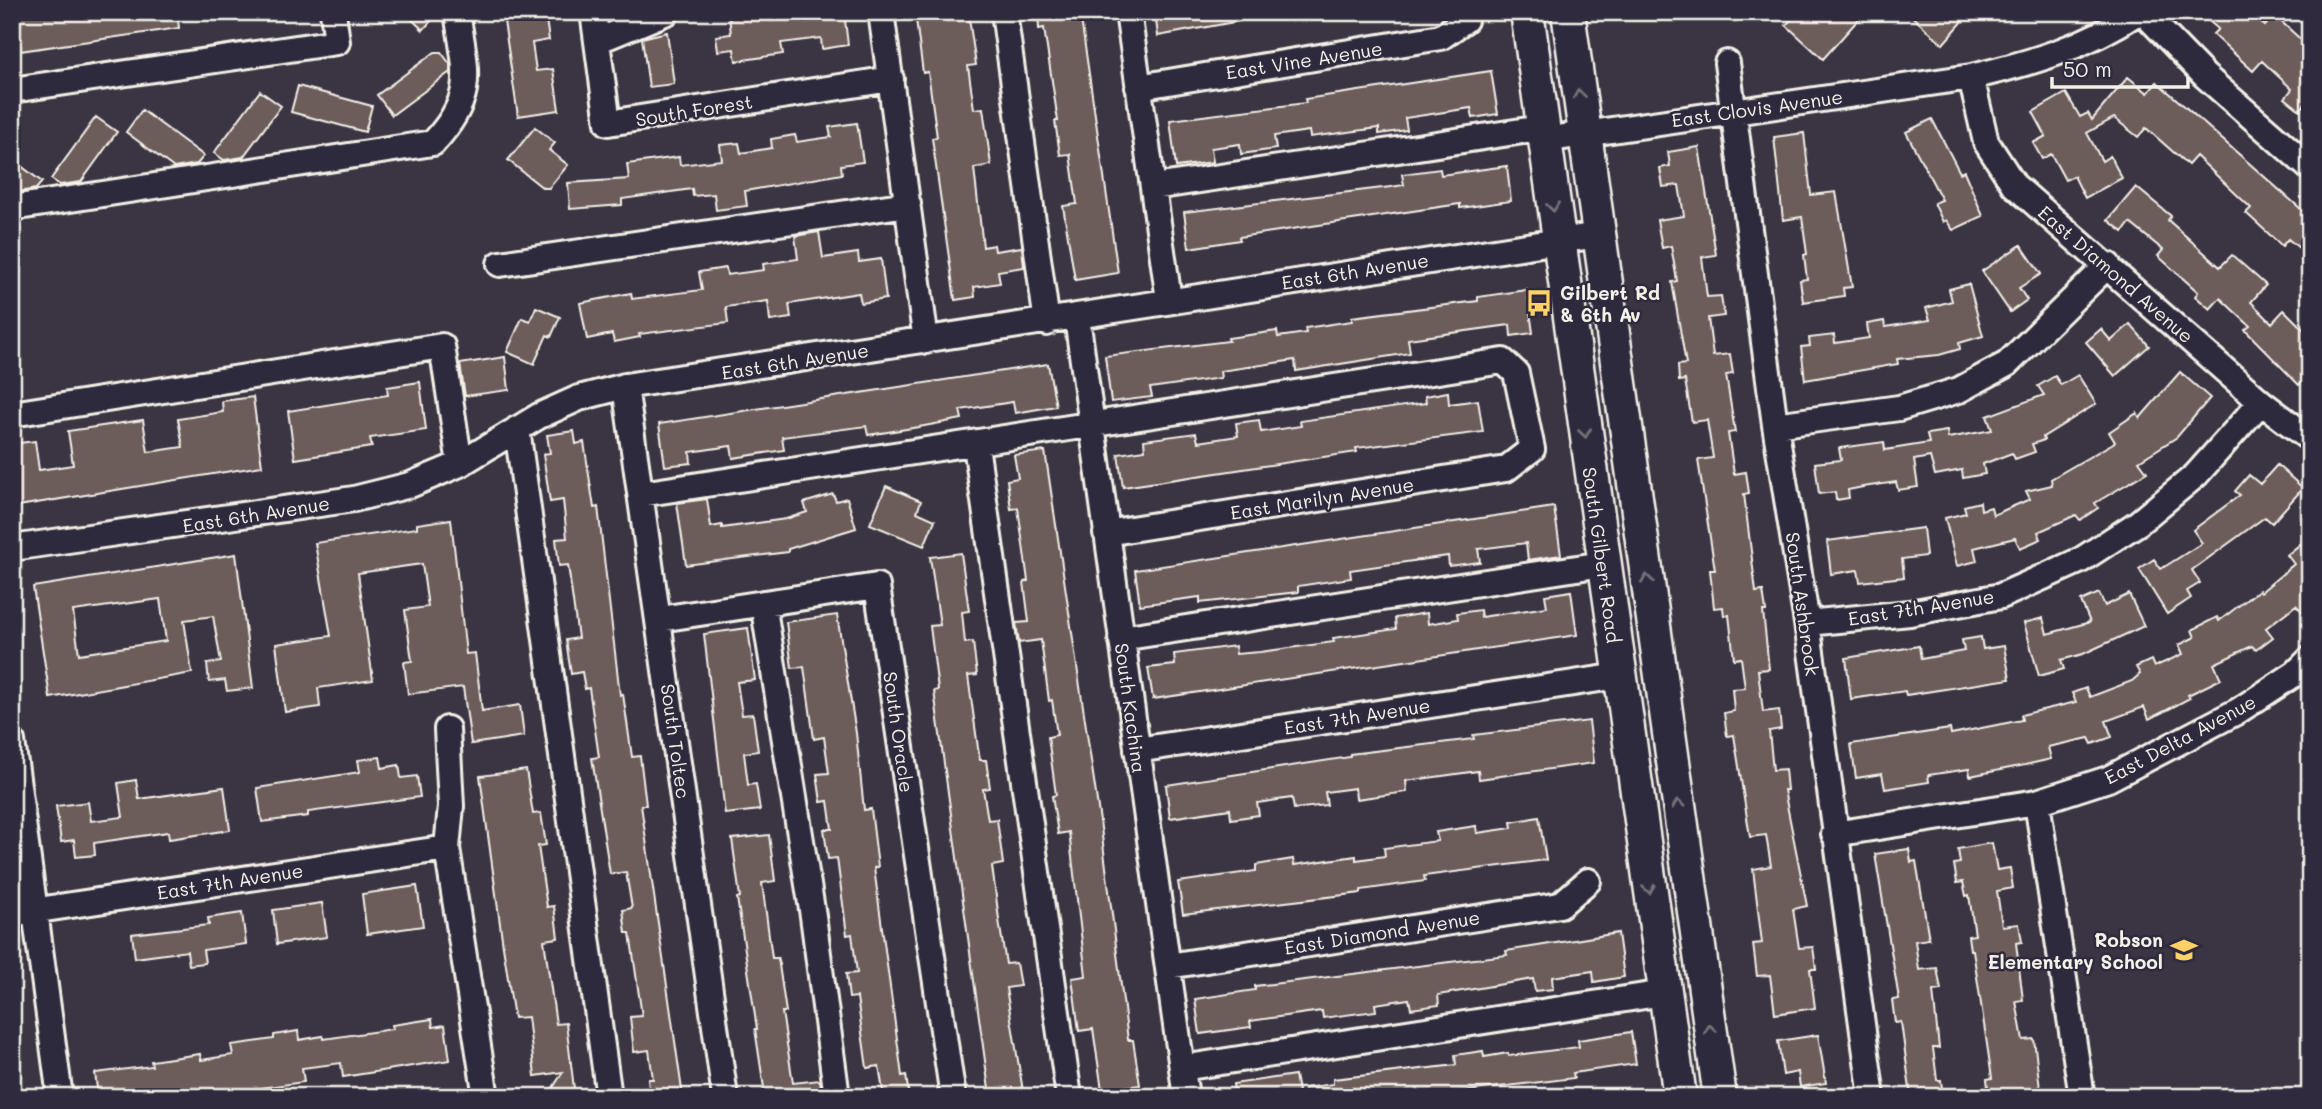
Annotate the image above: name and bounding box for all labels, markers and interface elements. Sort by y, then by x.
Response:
street label: East Vine Avenue [1224,35,1384,85]
scale bar [2052,46,2189,90]
text: 50 m [2063,55,2112,82]
street label: East Clovis Avenue [1670,84,1844,132]
street label: South Forest [634,88,754,132]
one-way arrow [1572,88,1587,100]
street label: East Diamond Avenue [2033,200,2199,348]
one-way arrow [1546,201,1561,213]
street label: East 6th Avenue [1280,247,1430,295]
place label: Gilbert Rd & 6th Av [1560,280,1660,327]
bus stop icon: Gilbert Rd & 6th Av [1524,288,1554,318]
street label: East 6th Avenue [720,337,870,385]
one-way arrow [1577,427,1592,439]
street label: South Gilbert Road [1577,465,1627,645]
street label: East Marilyn Avenue [1228,471,1416,525]
street label: East 6th Avenue [181,490,331,538]
street label: South Ashbrook [1781,531,1825,677]
one-way arrow [1639,573,1654,585]
street label: East 7th Avenue [1846,583,1996,631]
street label: South Kachina [1110,641,1152,775]
street label: South Oracle [878,670,920,794]
street label: South Toltec [656,682,696,800]
street label: East Delta Avenue [2100,689,2260,789]
street label: East 7th Avenue [1282,692,1432,740]
one-way arrow [1671,798,1686,810]
street label: East 7th Avenue [155,857,305,905]
one-way arrow [1642,883,1657,895]
street label: East Diamond Avenue [1282,904,1482,960]
place label: Robson Elementary School [1987,927,2163,974]
school or university icon: Robson Elementary School [2169,935,2199,965]
one-way arrow [1703,1023,1718,1035]

